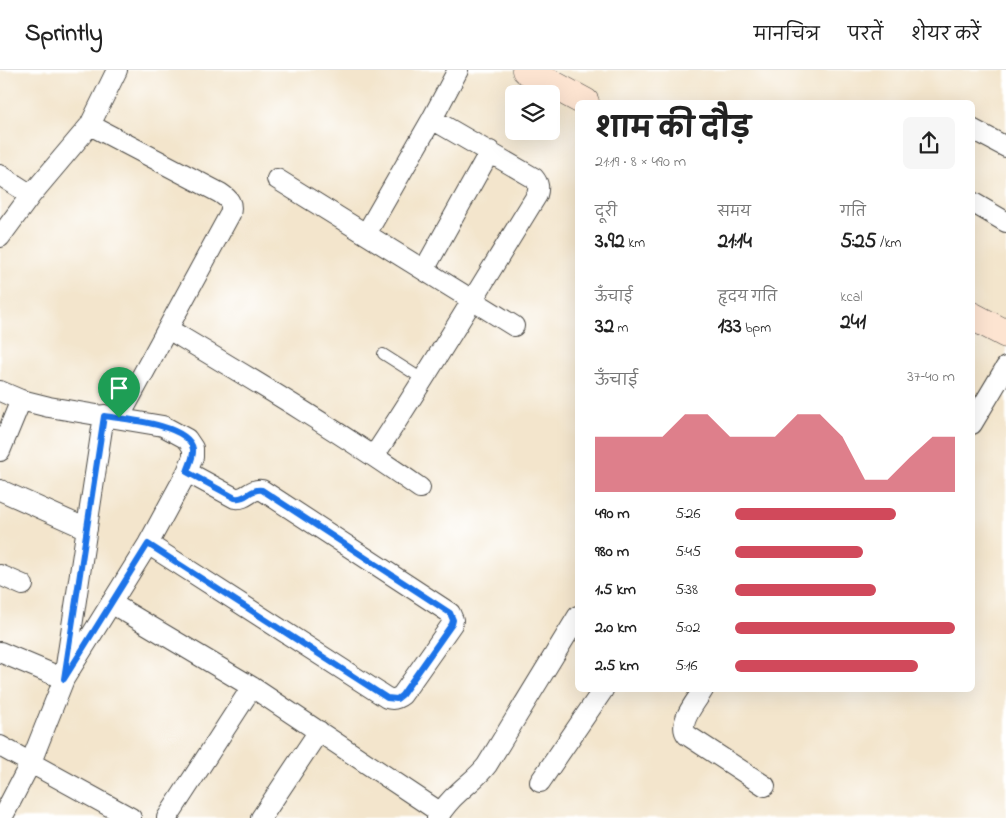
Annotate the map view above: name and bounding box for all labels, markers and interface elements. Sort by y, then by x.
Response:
text: Sprintly [25,17,103,52]
text: मानचित्र [754,23,820,49]
text: परतें [848,23,883,49]
text: शेयर करें [911,23,981,49]
map controls [505,85,560,140]
button: layers [505,85,560,140]
text: शाम की दौड़ [595,110,751,151]
button: share [903,117,955,169]
text: 21:19 · 8 × 490 m [595,150,686,174]
text: दूरी [595,202,617,223]
text: समय [718,202,751,223]
text: गति [840,202,866,223]
text: 3.92 [595,227,625,257]
text: 21:14 [718,227,752,257]
text: 5:25 [840,227,877,257]
text: km [625,233,645,254]
text: /km [877,233,901,254]
text: ऊँचाई [595,287,633,308]
text: हृदय गति [718,287,777,308]
text: kcal [840,287,863,308]
text: 241 [840,308,866,338]
text: 32 [595,312,614,342]
text: 133 [718,312,742,342]
text: m [614,318,629,339]
text: bpm [742,318,771,339]
text: 37–40 m [907,365,955,389]
pin [98,367,140,418]
text: ऊँचाई [595,369,638,393]
icon: arrive [105,374,133,402]
text: 490 m [595,502,630,526]
text: 5:26 [675,502,701,526]
text: 980 m [595,540,629,564]
text: 5:45 [675,540,701,564]
text: 1.5 km [595,578,636,602]
text: 5:38 [675,578,698,602]
text: 2.0 km [595,616,637,640]
text: 5:02 [675,616,700,640]
text: 2.5 km [595,654,639,678]
text: 5:16 [675,654,698,678]

